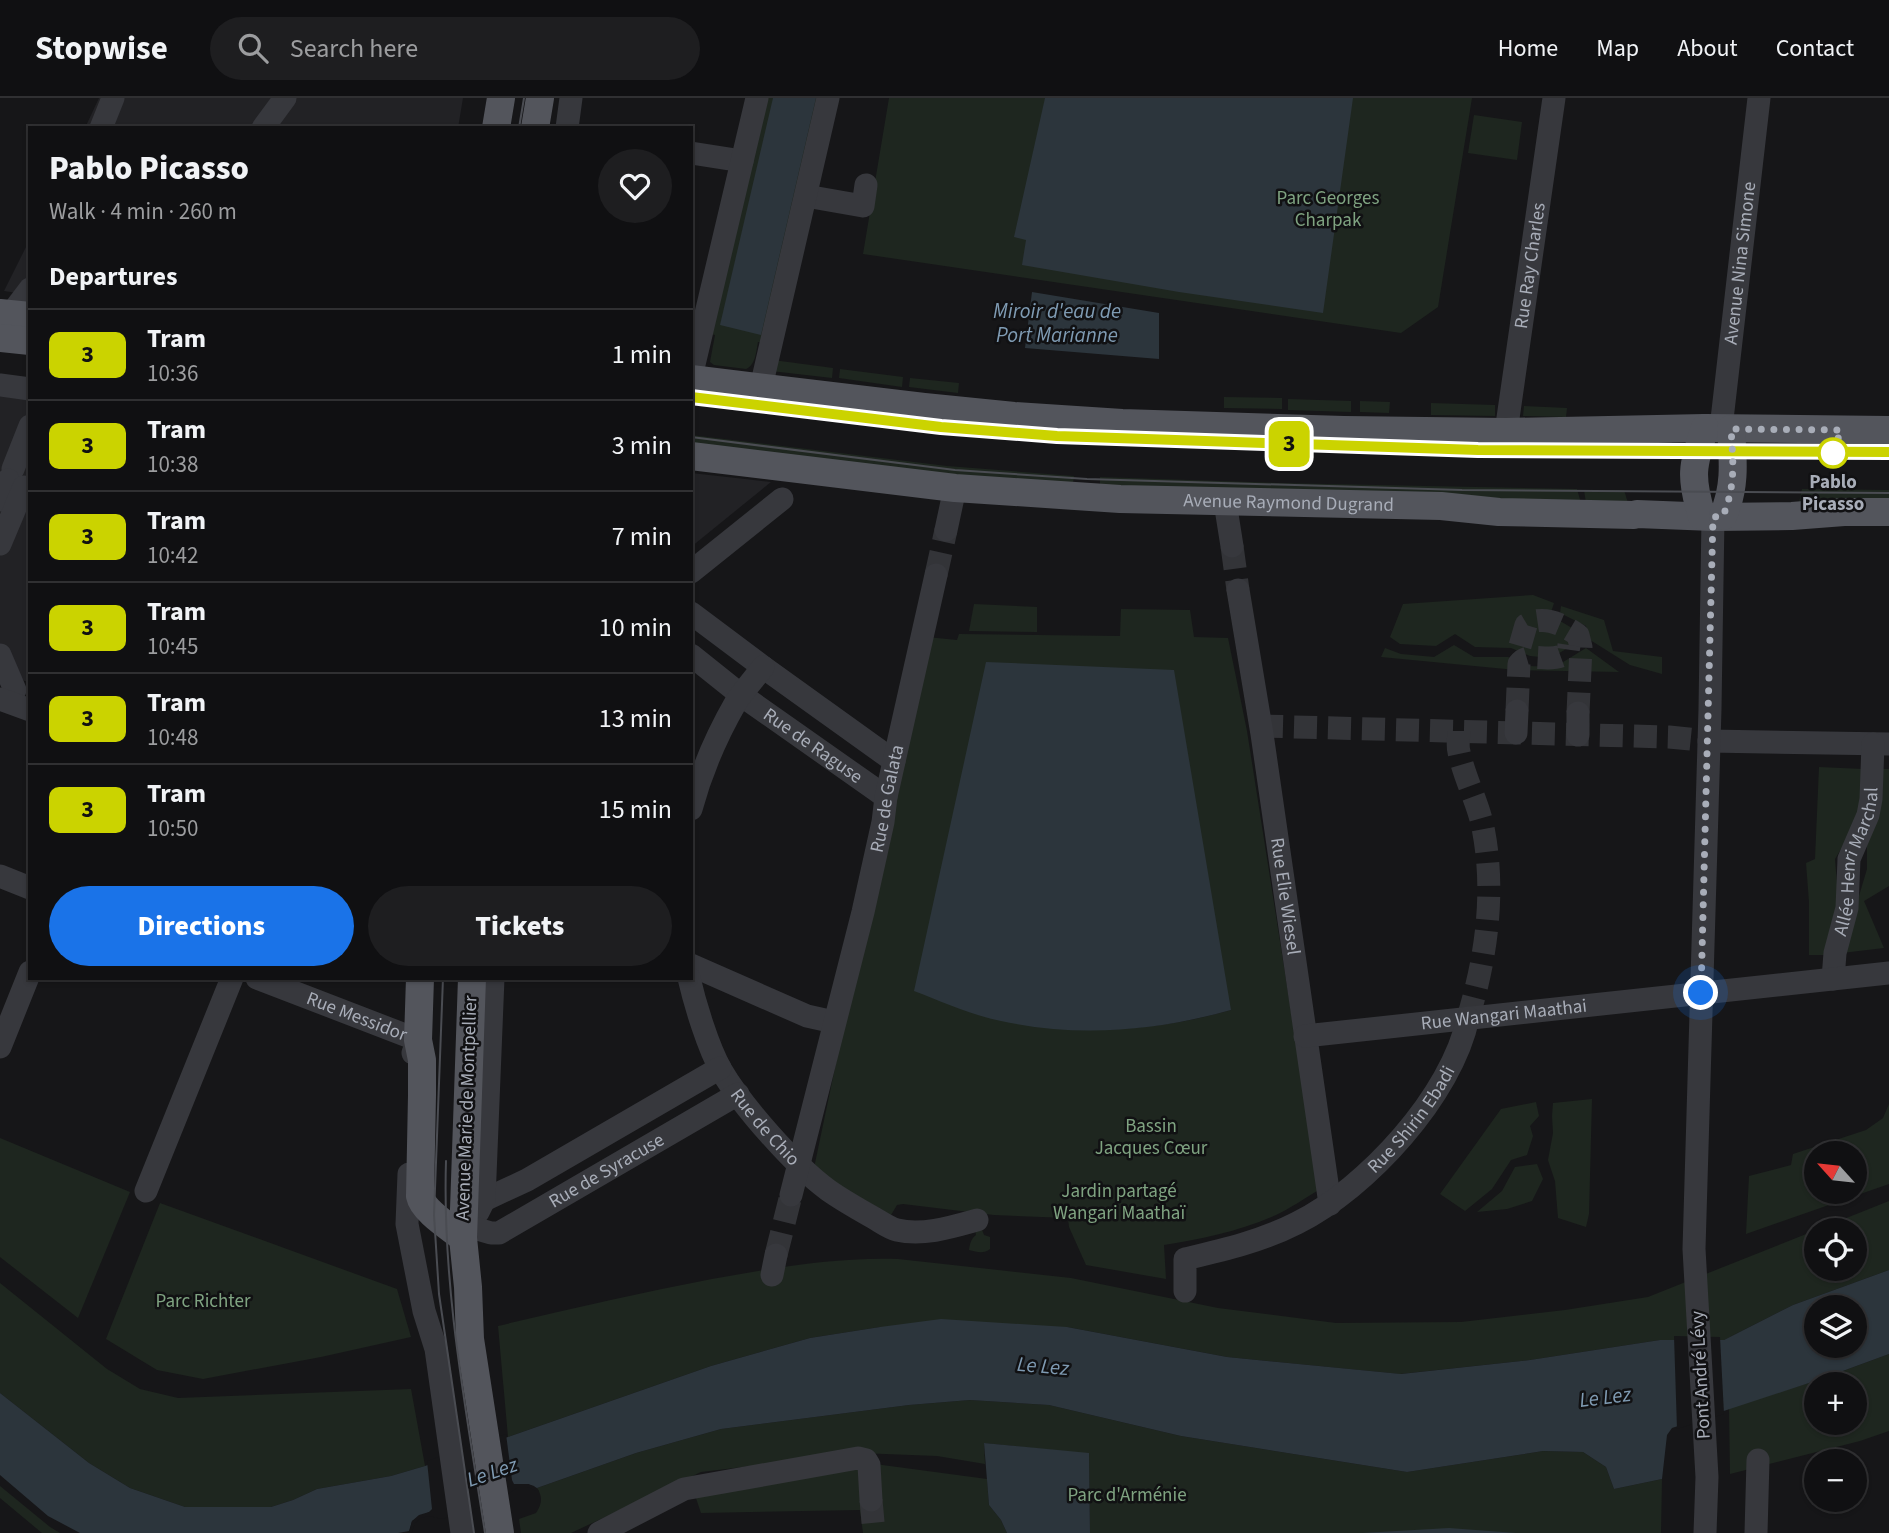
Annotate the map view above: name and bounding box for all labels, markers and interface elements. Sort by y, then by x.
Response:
search box [210,17,700,80]
text: Stopwise [35,25,168,72]
icon: search [234,29,272,67]
text: Search here [290,30,418,67]
text: Home [1498,31,1558,66]
text: Map [1596,31,1639,66]
text: About [1677,31,1738,66]
text: Contact [1776,31,1854,66]
text: Pablo Picasso [49,145,249,192]
button: heart [598,149,672,223]
street label: Avenue Nina Simone [1717,180,1763,346]
park label: Parc Georges Charpak [1277,185,1380,234]
text: Walk · 4 min · 260 m [49,195,237,228]
street label: Rue Ray Charles [1507,201,1552,331]
text: Departures [49,258,177,295]
water label: Miroir d'eau de Port Marianne [993,296,1121,350]
text: Tram [147,320,206,357]
text: 1 min [612,336,672,373]
text: 3 [81,337,94,372]
text: 10:36 [147,357,198,390]
text: Tram [147,411,206,448]
line badge: 3 [1266,421,1312,467]
text: 3 [1283,426,1295,461]
text: 3 min [612,427,672,464]
text: 3 [81,428,94,463]
marker: Pablo Picasso [1818,438,1848,468]
text: 10:38 [147,448,198,481]
place label: Pablo Picasso [1802,469,1864,518]
street label: Avenue Raymond Dugrand [1183,487,1394,518]
text: Tram [147,502,206,539]
text: 7 min [612,518,672,555]
text: 3 [81,519,94,554]
text: 10:42 [147,539,198,572]
text: Tram [147,593,206,630]
text: 10 min [599,609,672,646]
text: 3 [81,610,94,645]
text: 10:45 [147,630,198,663]
text: Tram [147,684,206,721]
text: 13 min [599,700,672,737]
text: 3 [81,701,94,736]
street label: Rue de Raguse [758,701,868,790]
text: 10:48 [147,721,198,754]
street label: Rue de Galata [863,742,911,855]
text: Tram [147,775,206,812]
street label: Allée Henri Marchal [1827,787,1885,939]
text: 15 min [599,791,672,828]
text: 3 [81,792,94,827]
text: 10:50 [147,812,198,845]
street label: Rue Elie Wiesel [1264,836,1307,957]
button: Directions [49,886,354,966]
button: Tickets [368,886,672,966]
your location [1683,975,1718,1010]
street label: Rue Messidor [303,985,411,1048]
street label: Rue Wangari Maathai [1420,992,1588,1037]
street label: Avenue Marie de Montpellier [450,995,484,1221]
street label: Rue Shirin Ebadi [1361,1061,1462,1180]
street label: Rue de Chio [724,1083,806,1172]
park label: Bassin Jacques Cœur [1095,1113,1208,1162]
street label: Rue de Syracuse [544,1126,669,1215]
north arrow [1804,1141,1867,1204]
map controls [1804,1141,1867,1512]
park label: Jardin partagé Wangari Maathaï [1053,1178,1186,1227]
button: locate [1804,1218,1867,1281]
park label: Parc Richter [155,1288,251,1315]
button: layers [1804,1295,1867,1358]
street label: Pont André Lévy [1684,1310,1718,1440]
water label: Le Lez [1016,1349,1071,1383]
button: + [1804,1372,1867,1435]
water label: Le Lez [1577,1379,1634,1415]
water label: Le Lez [463,1449,523,1495]
button: − [1804,1449,1867,1512]
park label: Parc d'Arménie [1067,1482,1187,1509]

